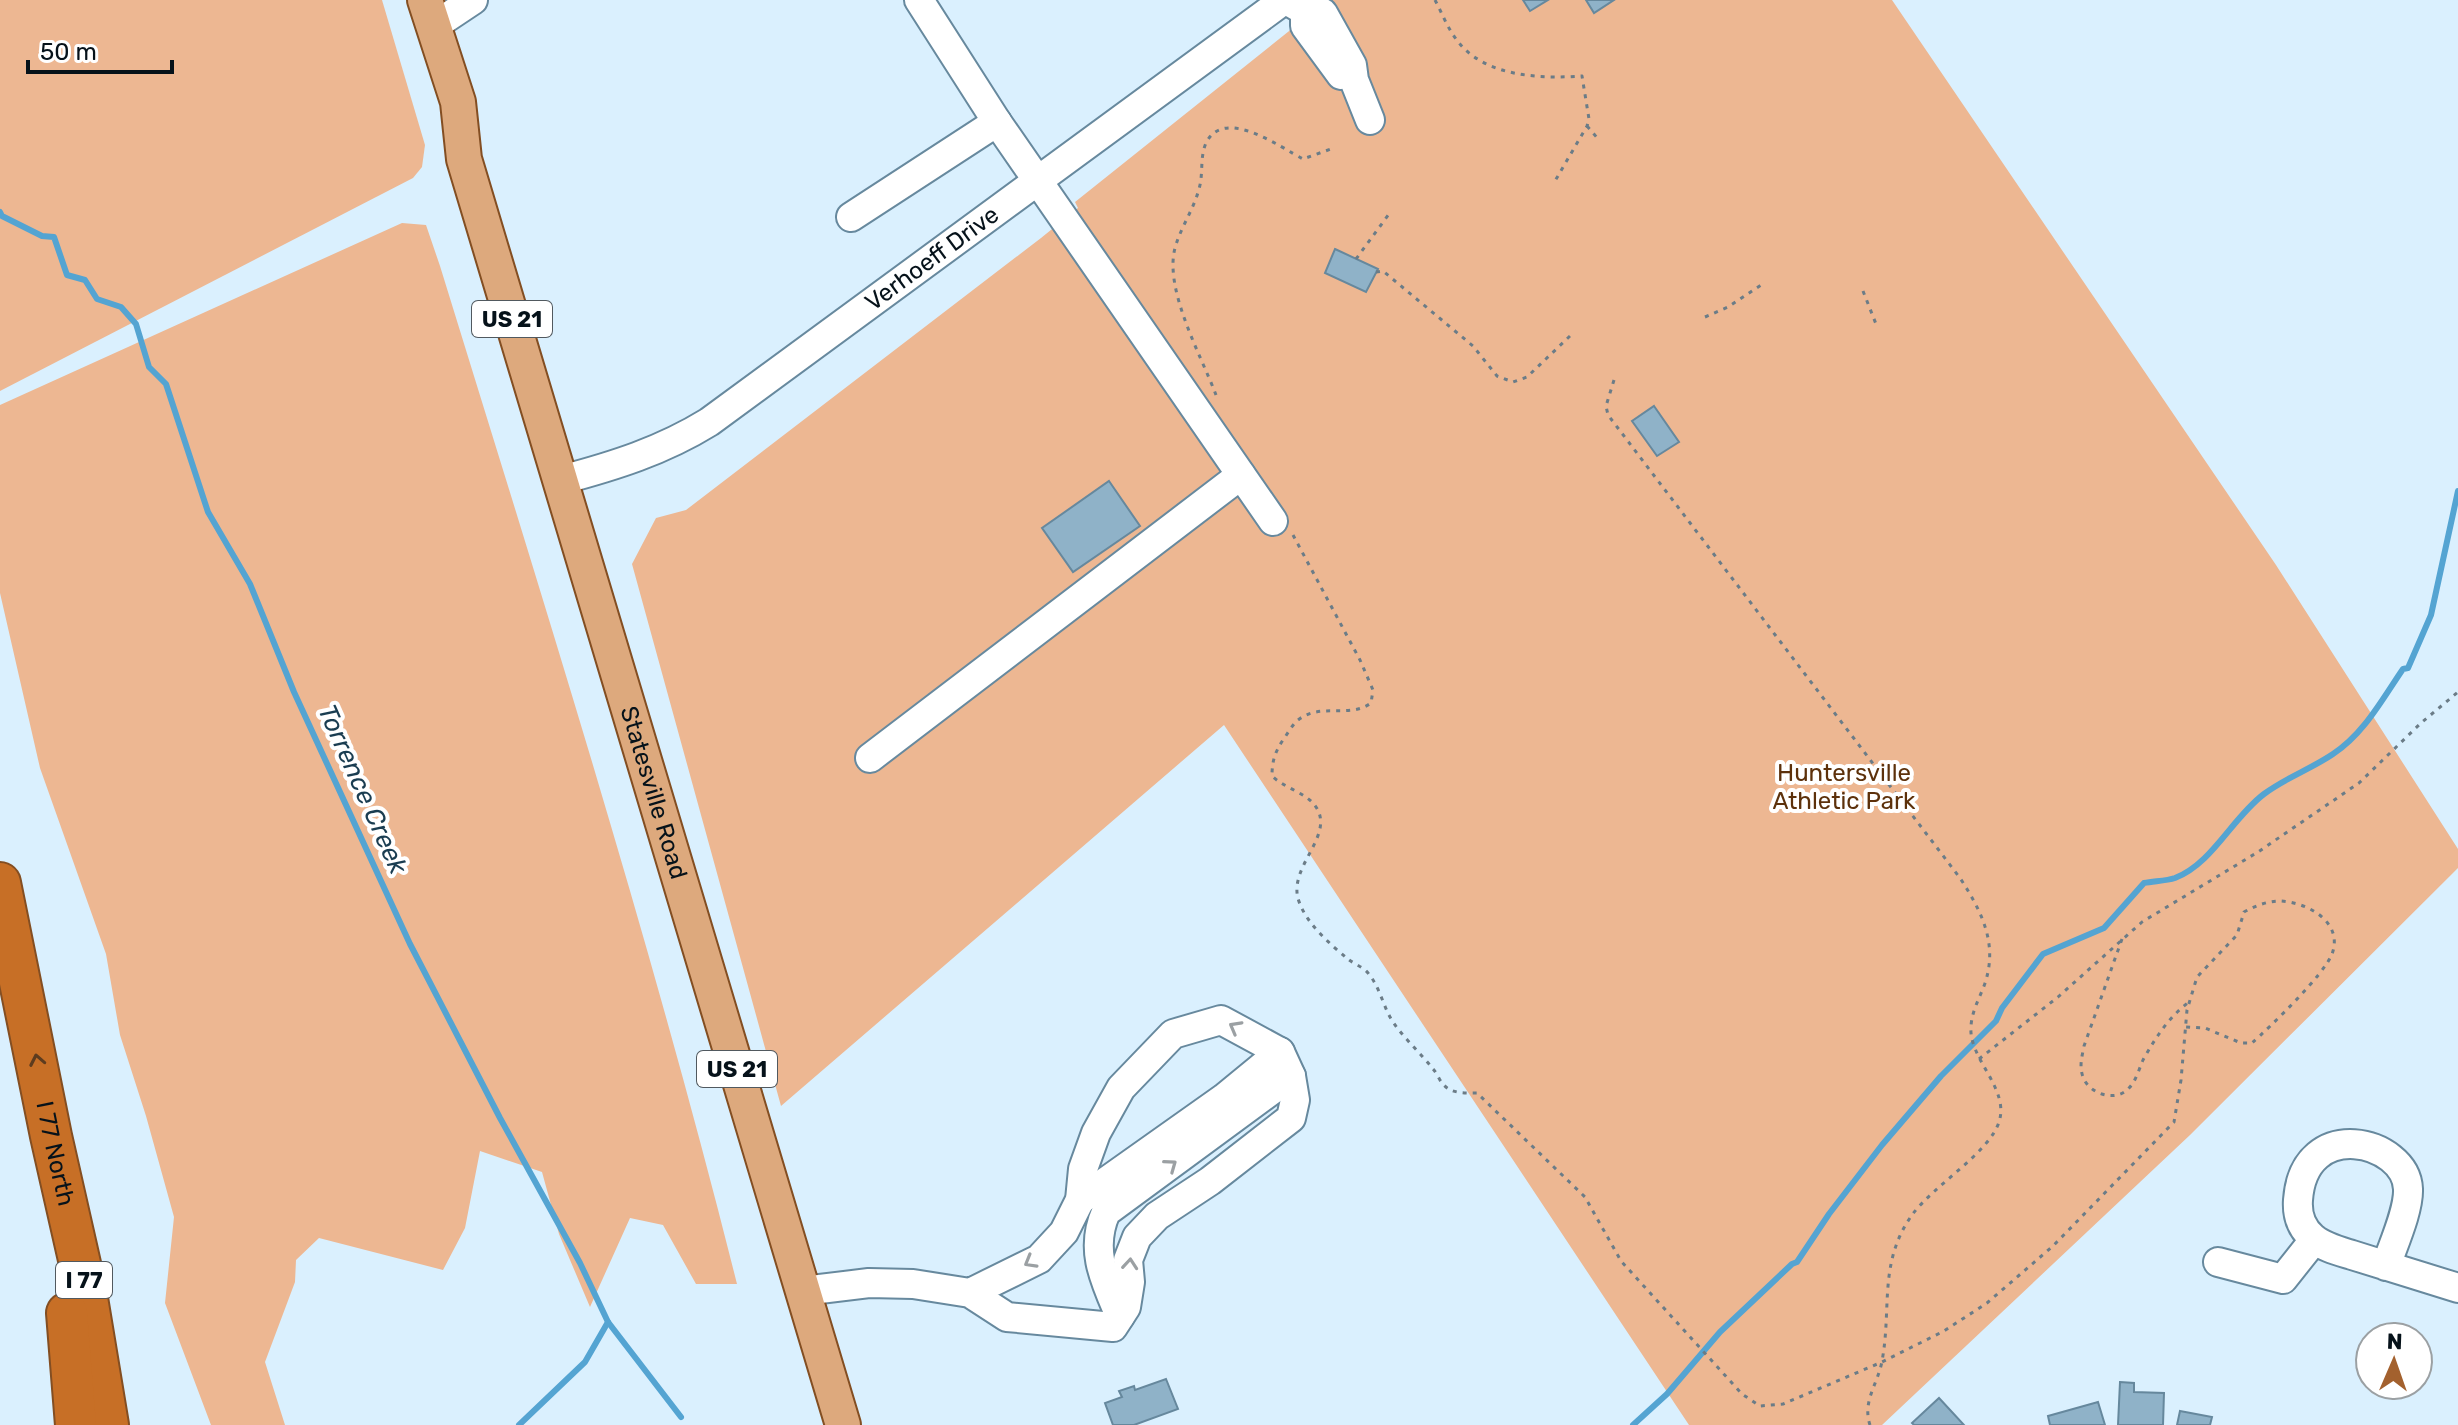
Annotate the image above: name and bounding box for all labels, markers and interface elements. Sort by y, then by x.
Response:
scale bar [28,24,172,74]
text: 50 m [40,38,97,66]
street label: Verhoeff Drive [860,200,1004,317]
road number: US 21 [472,301,552,337]
water label: Torrence Creek [311,700,414,879]
street label: Statesville Road [615,703,693,883]
park label: Huntersville Athletic Park [1773,759,1916,815]
one-way arrow [1229,1022,1244,1037]
road number: US 21 [697,1051,777,1087]
one-way arrow [29,1053,46,1067]
street label: I 77 North [30,1099,80,1209]
one-way arrow [1162,1160,1176,1174]
one-way arrow [1024,1253,1038,1268]
one-way arrow [1121,1258,1138,1271]
road number: I 77 [56,1262,112,1298]
north arrow [2354,1321,2434,1401]
text: N [2386,1328,2403,1355]

